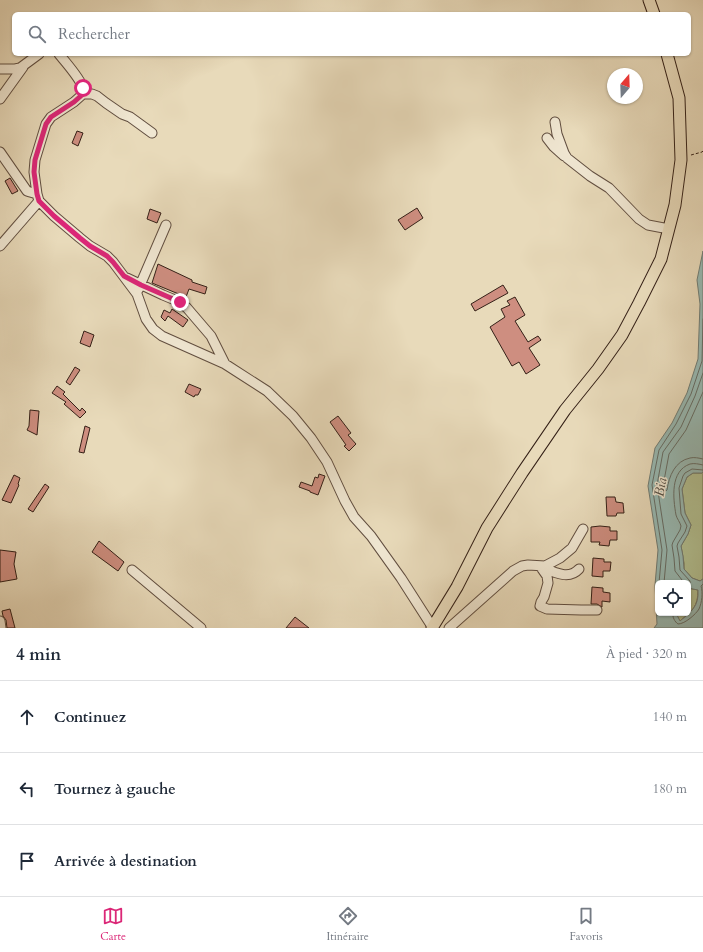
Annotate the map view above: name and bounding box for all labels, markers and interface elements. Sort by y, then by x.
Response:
search box [12,12,691,56]
icon: search [26,23,48,45]
text: Rechercher [58,24,130,44]
north arrow [607,68,643,104]
route start [74,79,92,97]
route end [171,293,189,311]
water label: Bia [649,476,671,498]
map controls [655,580,691,616]
button: locate [655,580,691,616]
text: 4 min [16,643,61,666]
text: À pied · 320 m [606,645,687,663]
icon: ahead [16,706,38,728]
text: Continuez [54,707,126,727]
text: 140 m [653,708,687,726]
icon: left [16,778,38,800]
text: Tournez à gauche [54,779,176,799]
text: 180 m [653,780,687,798]
icon: arrive [16,850,38,872]
text: Arrivée à destination [54,851,197,871]
tab: Carte [100,905,126,944]
tab: Itinéraire [326,905,369,944]
tab: Favoris [569,905,603,944]

